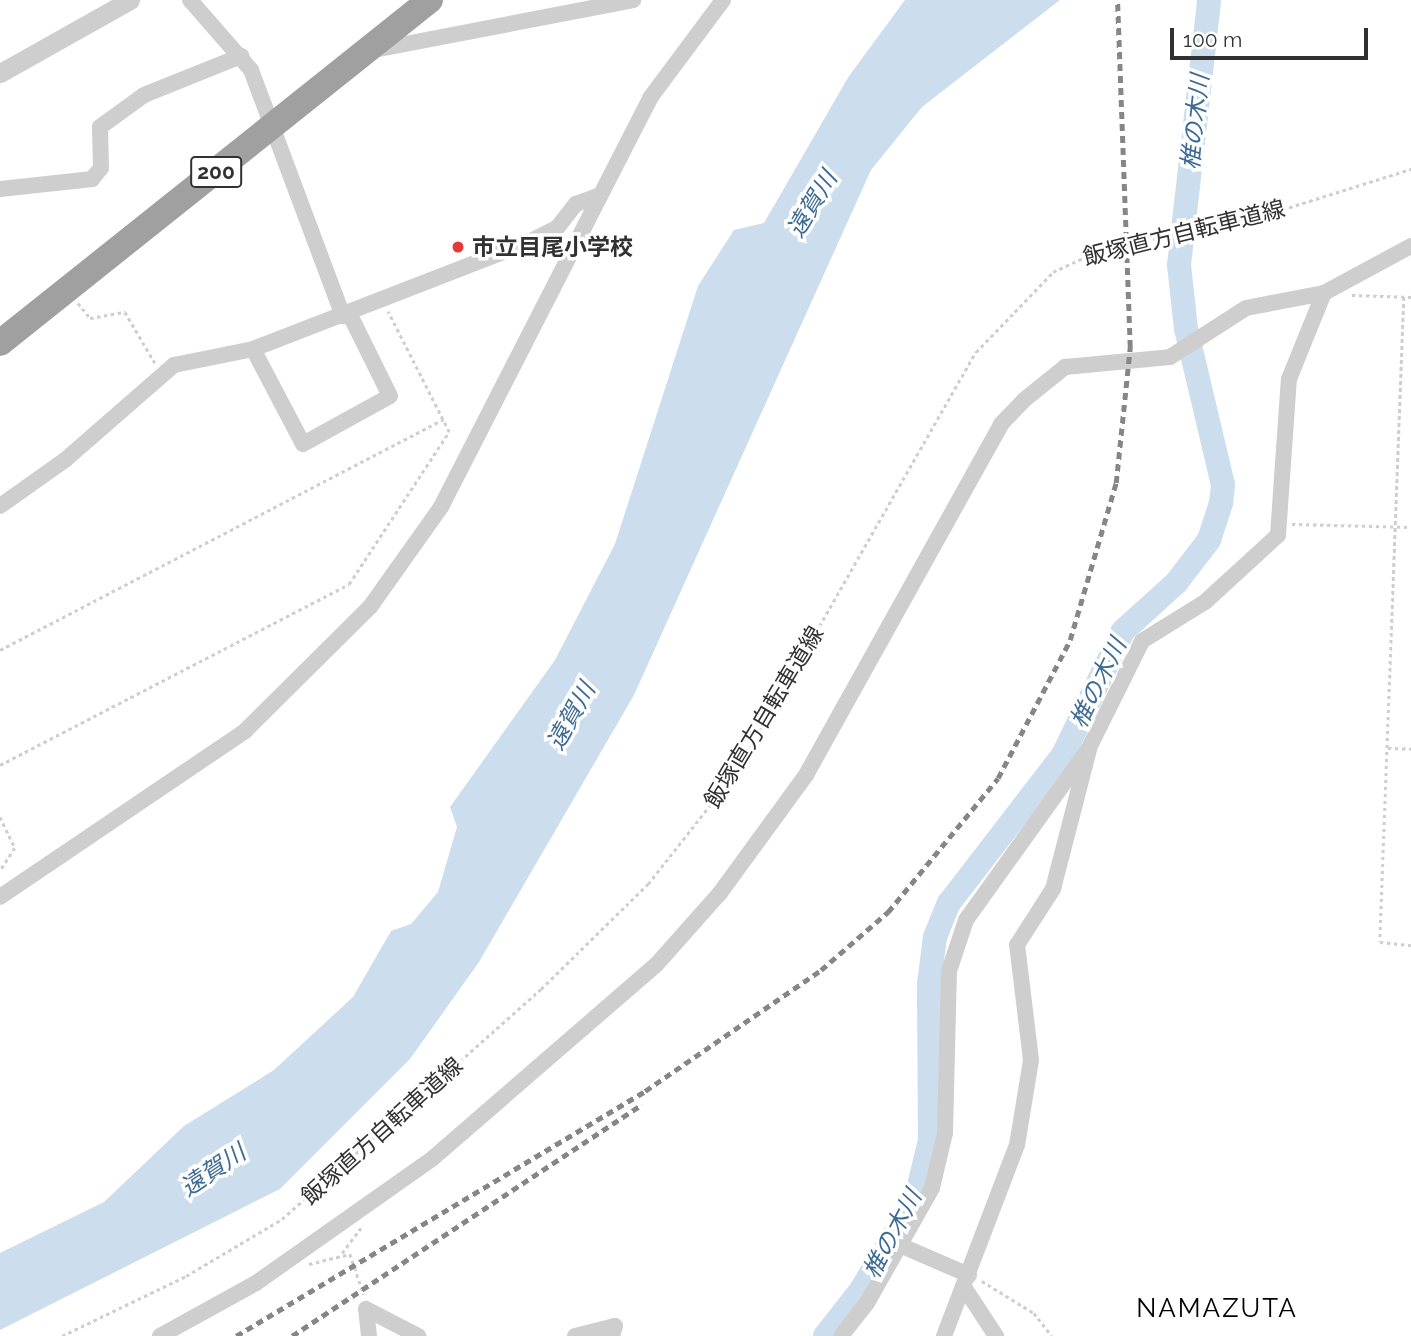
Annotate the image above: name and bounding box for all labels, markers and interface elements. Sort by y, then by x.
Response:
scale bar [1173,14,1371,58]
text: 100 m [1183,27,1242,52]
water label: 椎の木川 [1176,73,1214,171]
road number: 200 [190,154,242,190]
water label: 遠賀川 [781,166,843,242]
street label: 飯塚直方自転車道線 [1080,195,1288,271]
place label: 市立目尾小学校 [472,233,633,261]
marker: 市立目尾小学校 [450,239,466,255]
street label: 飯塚直方自転車道線 [699,621,829,813]
water label: 椎の木川 [1064,634,1132,732]
water label: 遠賀川 [541,678,601,754]
street label: 飯塚直方自転車道線 [296,1051,468,1211]
water label: 遠賀川 [175,1138,251,1202]
water label: 椎の木川 [857,1185,927,1283]
district label: NAMAZUTA [1137,1293,1297,1325]

